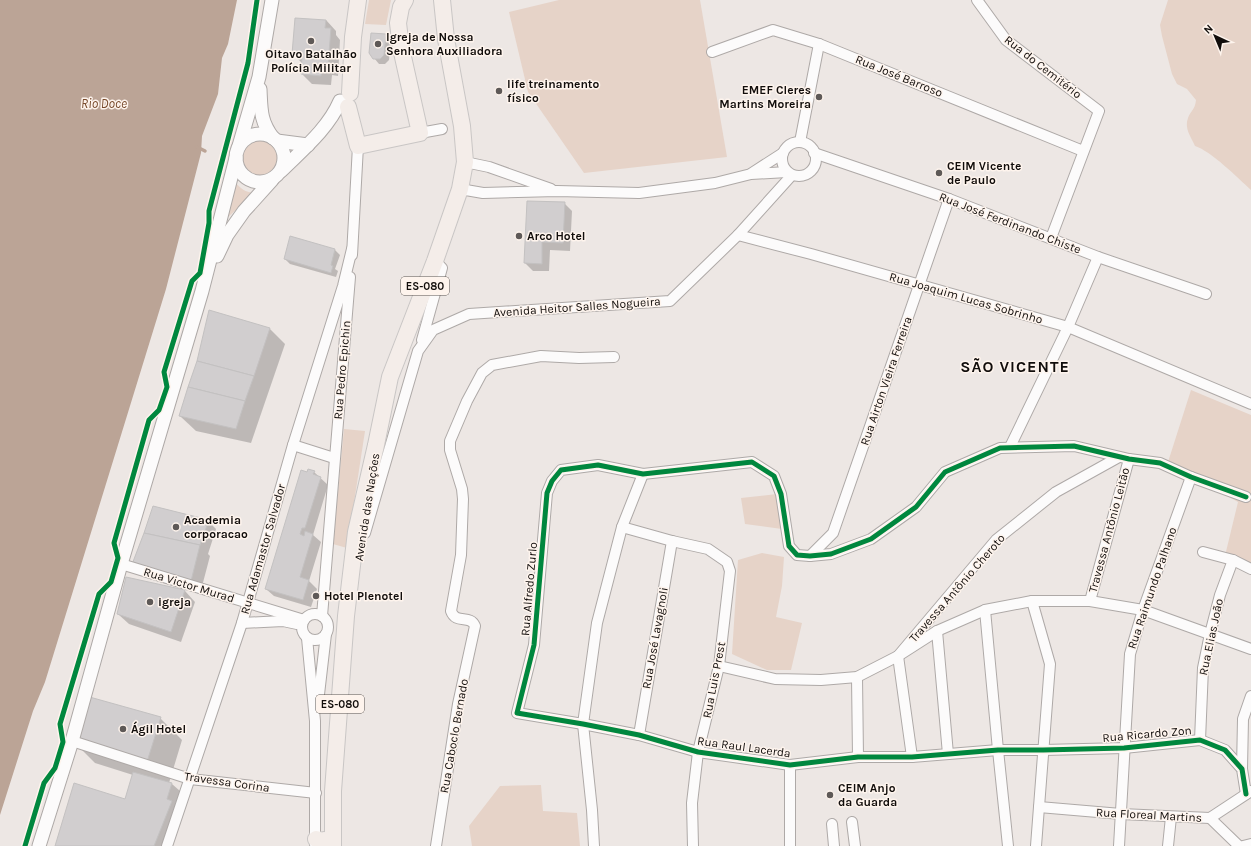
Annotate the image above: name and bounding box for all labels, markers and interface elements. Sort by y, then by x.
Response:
north arrow [1195,16,1235,56]
text: N [1201,22,1216,37]
place label: Igreja de Nossa Senhora Auxiliadora [386,30,503,58]
street label: Rua do Cemitério [1002,33,1084,101]
marker: Oitavo Batalhão Polícia Militar [306,36,316,46]
marker: Igreja de Nossa Senhora Auxiliadora [373,39,383,49]
place label: Oitavo Batalhão Polícia Militar [265,47,357,75]
street label: Rua José Barroso [853,52,945,100]
place label: life treinamento físico [507,77,600,105]
place label: EMEF Cleres Martins Moreira [719,83,811,111]
marker: life treinamento físico [494,86,504,96]
marker: EMEF Cleres Martins Moreira [814,92,824,102]
water label: Rio Doce [81,96,127,111]
place label: CEIM Vicente de Paulo [947,159,1021,187]
marker: CEIM Vicente de Paulo [934,168,944,178]
street label: Rua José Ferdinando Chiste [937,189,1083,257]
place label: Arco Hotel [527,229,585,243]
marker: Arco Hotel [514,231,524,241]
street label: Rua Joaquim Lucas Sobrinho [888,269,1044,327]
road number: ES-080 [401,277,449,295]
street label: Avenida Heitor Salles Nogueira [493,294,661,320]
street label: Rua Airton Vieira Ferreira [857,315,915,447]
street label: Rua Pedro Epichin [331,320,353,420]
district label: SÃO VICENTE [960,357,1070,376]
street label: Avenida das Nações [352,452,382,562]
street label: Travessa Antônio Leitão [1086,466,1132,594]
street label: Rua Adamastor Salvador [238,482,289,616]
place label: Academia corporacao [184,513,248,541]
marker: Academia corporacao [171,522,181,532]
street label: Rua Raimundo Palhano [1125,525,1179,651]
street label: Travessa Antônio Cheroto [906,531,1008,645]
street label: Rua Alfredo Zurlo [518,542,540,636]
street label: Rua Victor Murad [142,565,236,605]
street label: Rua José Lavagnoli [639,586,671,690]
place label: Hotel Plenotel [324,589,403,603]
marker: Hotel Plenotel [311,591,321,601]
place label: igreja [158,595,191,609]
marker: igreja [145,597,155,607]
street label: Rua Elias João [1196,597,1226,677]
street label: Rua Luis Prest [700,640,728,719]
street label: Rua Caboclo Bernado [437,678,471,794]
road number: ES-080 [316,695,364,713]
place label: Ágil Hotel [131,721,186,736]
street label: Rua Ricardo Zon [1102,723,1192,745]
marker: Ágil Hotel [118,724,128,734]
street label: Rua Raul Lacerda [696,734,792,760]
street label: Travessa Corina [183,769,271,795]
place label: CEIM Anjo da Guarda [838,781,897,809]
marker: CEIM Anjo da Guarda [825,790,835,800]
street label: Rua Floreal Martins [1096,805,1202,825]

